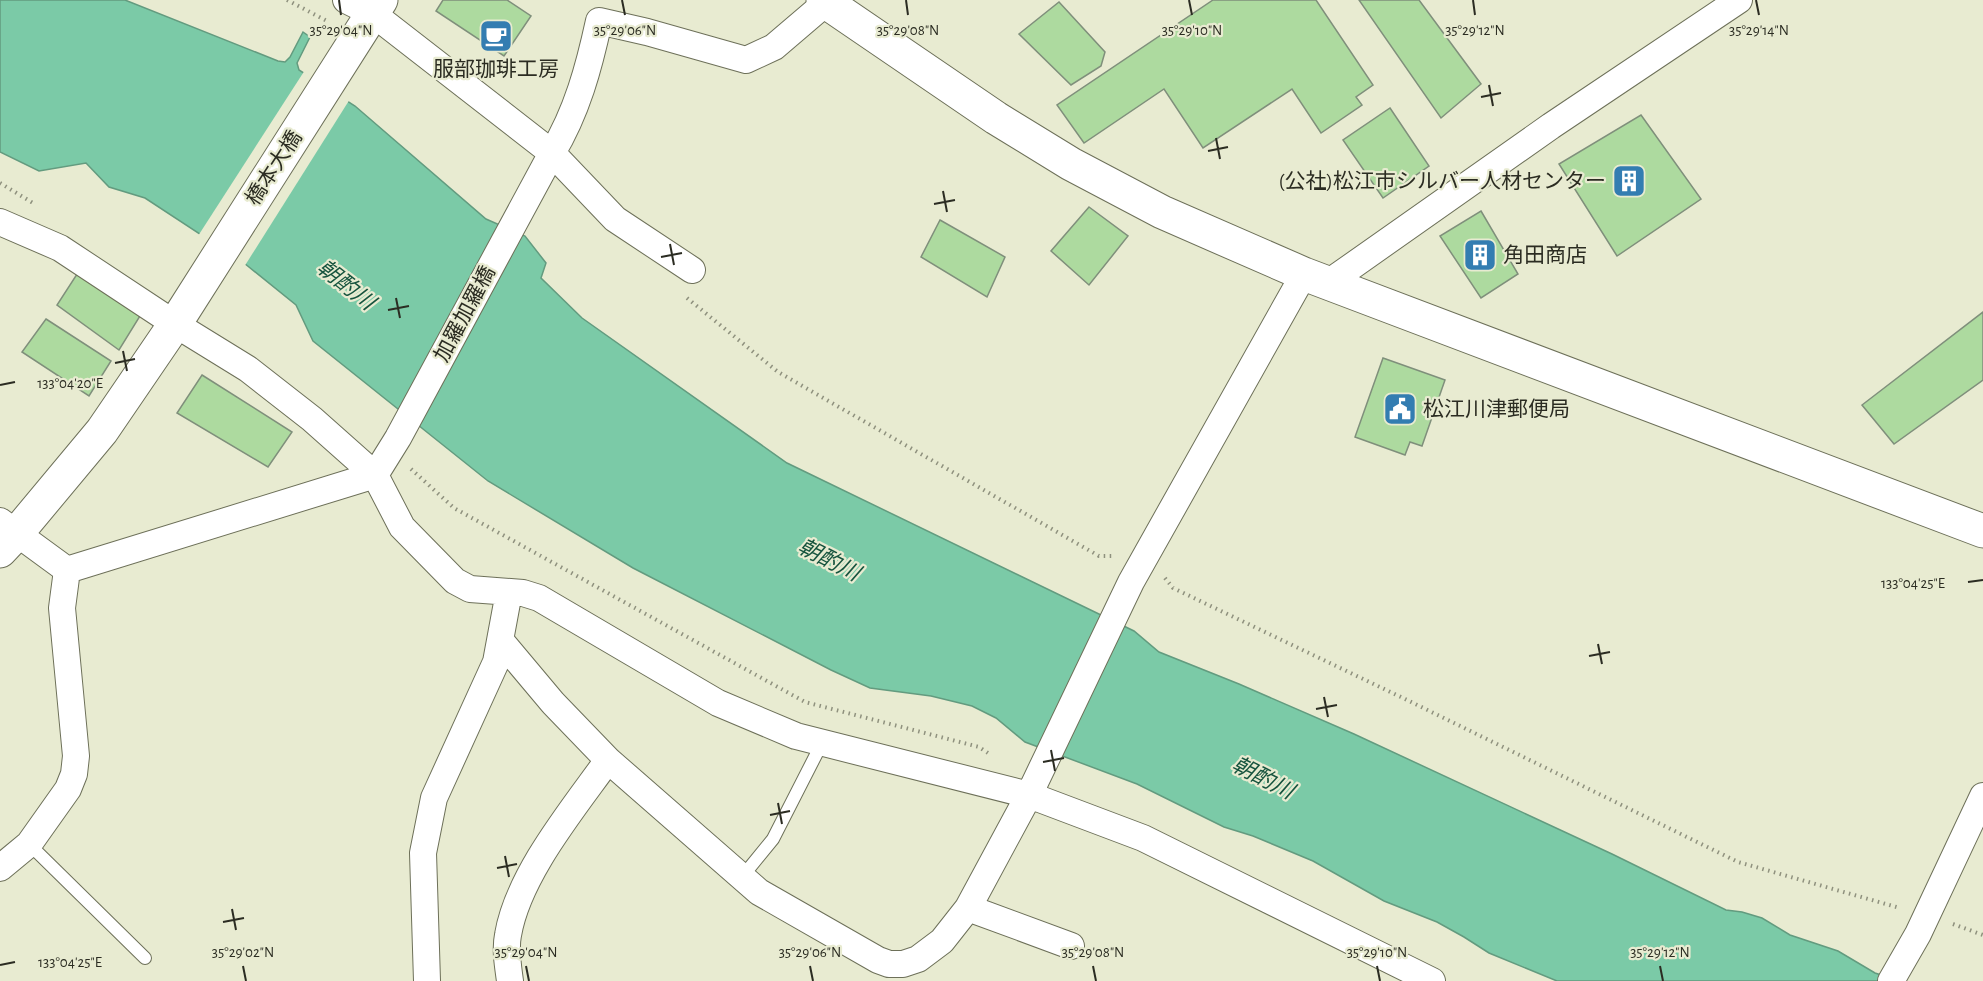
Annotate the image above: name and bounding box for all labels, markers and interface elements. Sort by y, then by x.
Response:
cafe icon: 服部珈琲工房 [478,18,514,54]
text: 35°29'04"N [310,23,372,38]
text: 35°29'06"N [594,23,656,38]
text: 35°29'08"N [877,23,939,38]
text: 35°29'10"N [1162,23,1222,38]
text: 35°29'12"N [1445,23,1505,38]
text: 35°29'14"N [1729,23,1789,38]
place label: 服部珈琲工房 [433,58,559,80]
street label: 橋本大橋 [241,127,306,209]
building icon: (公社)松江市シルバー人材センター [1611,163,1647,199]
place label: (公社)松江市シルバー人材センター [1279,170,1606,192]
building icon: 角田商店 [1462,237,1498,273]
place label: 角田商店 [1503,244,1587,266]
water label: 朝酌川 [313,255,381,315]
street label: 加羅加羅橋 [430,262,499,365]
text: 133°04'20"E [37,376,103,391]
public building icon: 松江川津郵便局 [1382,391,1418,427]
place label: 松江川津郵便局 [1423,398,1570,420]
water label: 朝酌川 [795,534,866,586]
text: 133°04'25"E [1881,576,1945,591]
water label: 朝酌川 [1229,752,1300,804]
text: 35°29'02"N [212,945,274,960]
text: 35°29'04"N [495,945,557,960]
text: 35°29'06"N [779,945,841,960]
text: 35°29'08"N [1062,945,1124,960]
text: 35°29'10"N [1347,945,1407,960]
text: 35°29'12"N [1630,945,1690,960]
text: 133°04'25"E [38,955,102,970]

